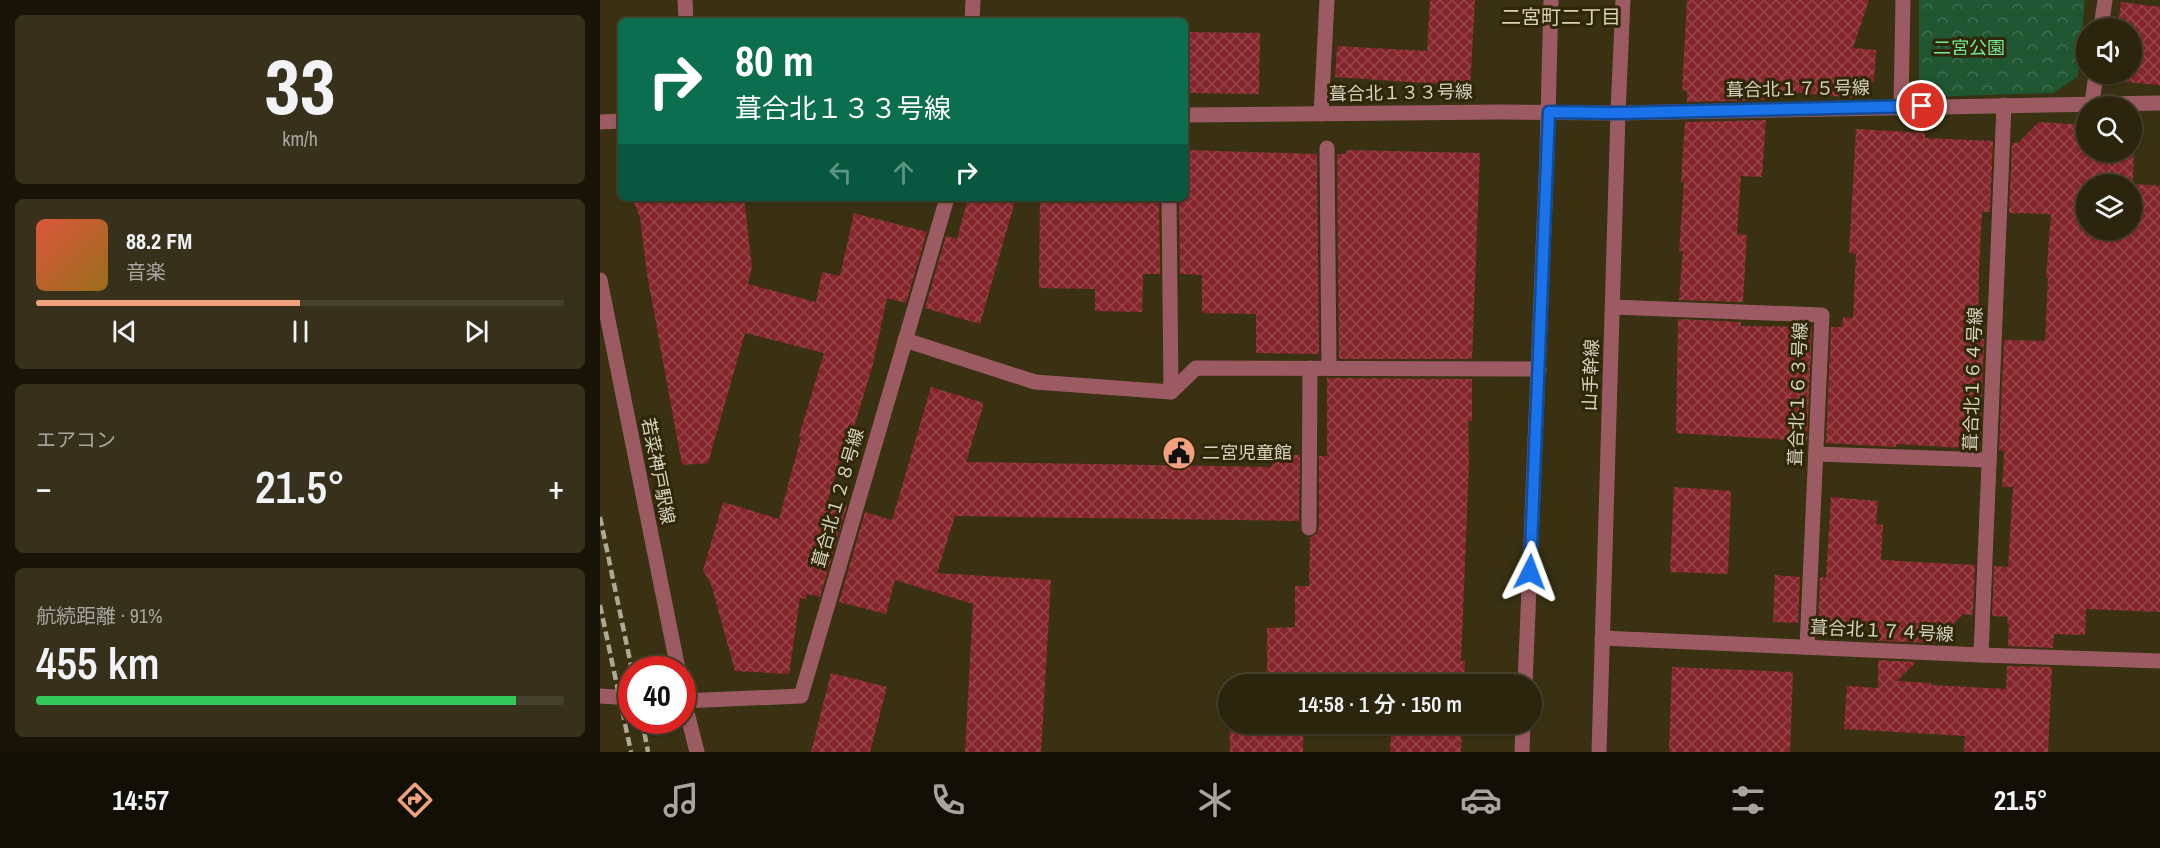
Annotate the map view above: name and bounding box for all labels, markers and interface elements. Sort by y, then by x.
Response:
district label: 二宮町二丁目 [1501,3,1621,30]
map controls [2076,18,2142,240]
button: sound [2076,18,2142,84]
text: 33 [264,33,336,138]
text: 80 m [735,33,814,89]
park label: 二宮公園 [1933,35,2005,60]
icon: right [636,42,714,120]
street label: 葺合北１７５号線 [1726,75,1870,102]
street label: 葺合北１３３号線 [1329,79,1473,106]
pin [1896,80,1947,131]
icon: arrive [1905,89,1938,122]
text: 葺合北１３３号線 [735,90,951,126]
button: search [2076,96,2142,162]
text: km/h [282,125,318,152]
icon: left [824,156,857,189]
icon: ahead [887,156,920,189]
icon: right [950,156,983,189]
button: layers [2076,174,2142,240]
text: 88.2 FM [126,226,192,256]
text: 音楽 [126,258,166,285]
street label: 葺合北１６４号線 [1957,307,1988,451]
icon: previous [108,315,141,348]
icon: pause [284,315,317,348]
icon: next [460,315,493,348]
street label: 葺合北１６３号線 [1782,322,1813,466]
street label: 山手幹線 [1577,339,1604,411]
street label: 若菜神戸駅線 [636,416,681,526]
street label: 葺合北１２８号線 [806,425,869,571]
text: エアコン [36,426,116,453]
public building icon: 二宮児童館 [1161,435,1197,471]
place label: 二宮児童館 [1202,440,1292,465]
text: 21.5° [255,456,345,517]
text: − [36,465,52,509]
text: + [548,465,564,509]
position arrow [1498,540,1562,604]
text: 航続距離 · 91% [36,602,163,629]
street label: 葺合北１７４号線 [1809,614,1955,647]
text: 455 km [36,632,160,693]
speed limit sign: 40 [618,656,696,734]
text: 14:58 · 1 分 · 150 m [1298,689,1462,719]
icon: directions [394,779,436,821]
icon: music [660,779,702,821]
icon: phone [927,779,969,821]
icon: climate [1194,779,1236,821]
icon: car [1460,779,1502,821]
icon: filters [1727,779,1769,821]
text: 14:57 [112,782,169,818]
text: 21.5° [1994,782,2048,818]

